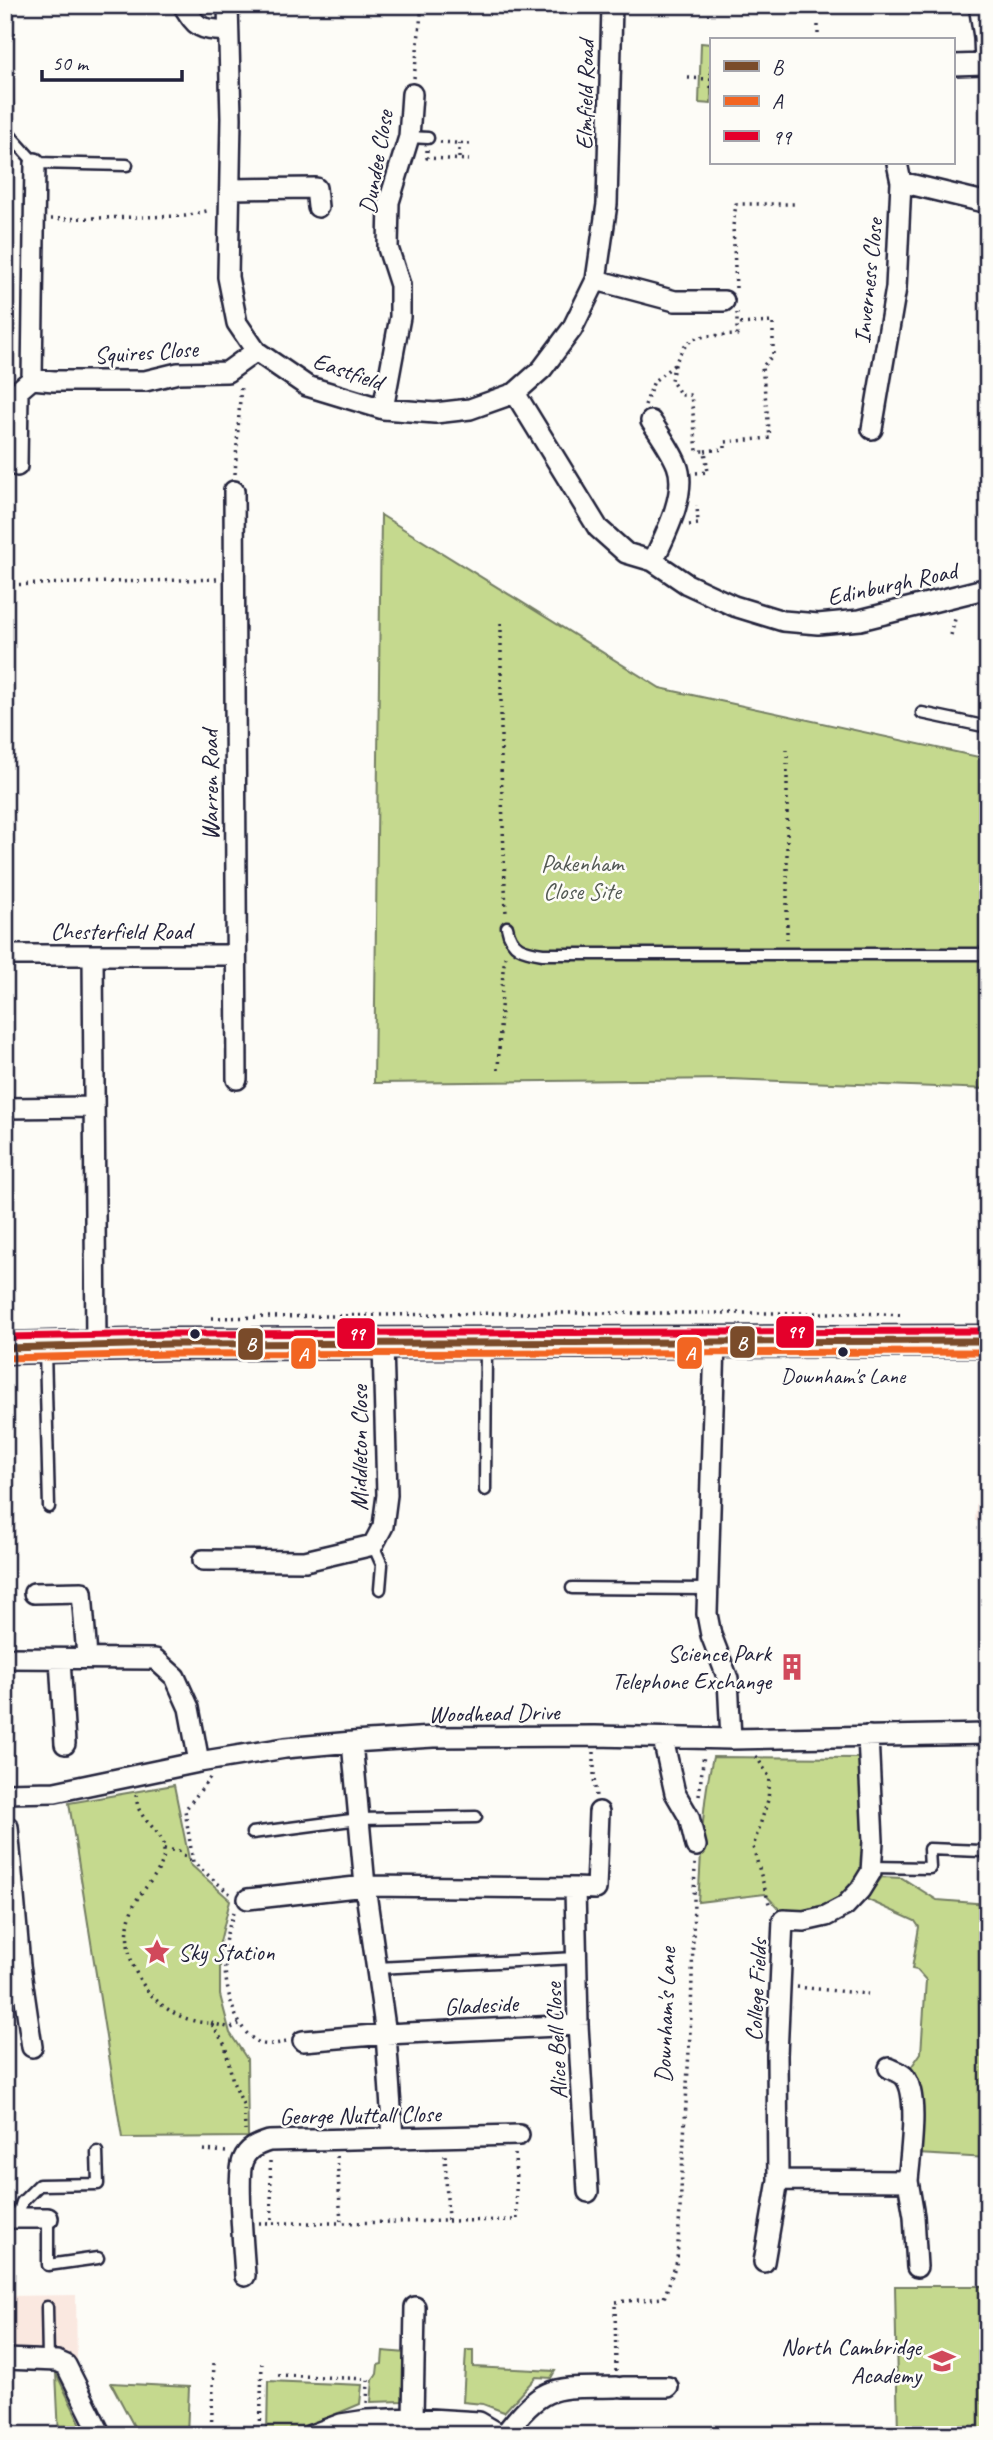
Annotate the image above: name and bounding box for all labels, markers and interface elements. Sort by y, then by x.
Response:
street label: Elmfield Road [569,36,601,150]
scale bar [42,38,182,82]
legend [710,38,954,164]
text: 50 m [52,50,90,76]
text: B [772,54,785,80]
text: A [772,88,784,114]
street label: Dundee Close [352,106,400,216]
text: 99 [772,124,792,150]
street label: Inverness Close [847,215,890,345]
street label: Squires Close [93,333,201,371]
street label: Eastfield [309,345,390,398]
street label: Edinburgh Road [824,555,963,612]
street label: Warren Road [195,726,225,840]
park label: Pakenham Close Site [541,848,626,906]
street label: Chesterfield Road [50,916,195,946]
line badge: 99 [775,1315,815,1349]
line badge: 99 [336,1317,376,1350]
text: 99 [787,1320,806,1344]
text: 99 [348,1322,367,1346]
line badge: B [729,1325,756,1359]
unlabelled marker [188,1327,202,1341]
line badge: B [237,1327,264,1361]
text: B [737,1331,749,1355]
text: B [246,1332,258,1356]
line badge: A [676,1336,703,1370]
line badge: A [290,1337,317,1370]
text: A [685,1341,696,1365]
text: A [298,1342,309,1366]
marker: Downham's Lane [836,1345,850,1359]
place label: Downham's Lane [781,1362,907,1390]
street label: Middleton Close [344,1383,374,1511]
place label: Science Park Telephone Exchange [612,1638,773,1696]
building icon: Science Park Telephone Exchange [777,1652,807,1682]
street label: Woodhead Drive [428,1697,562,1729]
street label: College Fields [738,1936,774,2042]
place icon: Sky Station [142,1937,172,1967]
place label: Sky Station [178,1937,275,1967]
street label: Downham's Lane [648,1945,682,2083]
street label: Alice Bell Close [538,1980,574,2100]
street label: Gladeside [443,1988,521,2022]
street label: George Nuttall Close [279,2099,443,2131]
place label: North Cambridge Academy [781,2332,923,2390]
school or university icon: North Cambridge Academy [927,2346,957,2376]

